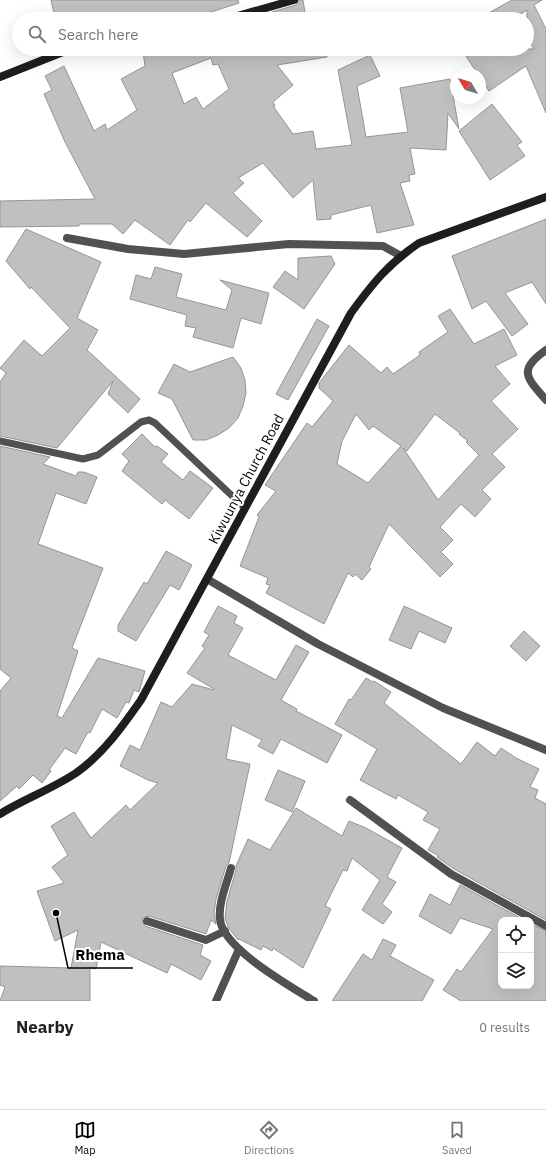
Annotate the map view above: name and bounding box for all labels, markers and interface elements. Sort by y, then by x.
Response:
search box [12,12,534,56]
icon: search [26,23,48,45]
text: Search here [58,25,138,44]
north arrow [450,68,486,104]
street label: Kiwuunya Church Road [204,411,288,547]
map controls [498,917,534,989]
button: locate [498,917,534,953]
callout: Rhema [68,941,133,968]
text: Rhema [75,945,125,964]
button: layers [498,953,534,989]
text: Nearby [16,1016,74,1038]
text: 0 results [479,1019,530,1036]
tab: Map [74,1119,96,1157]
tab: Directions [244,1119,294,1157]
tab: Saved [442,1119,472,1157]

